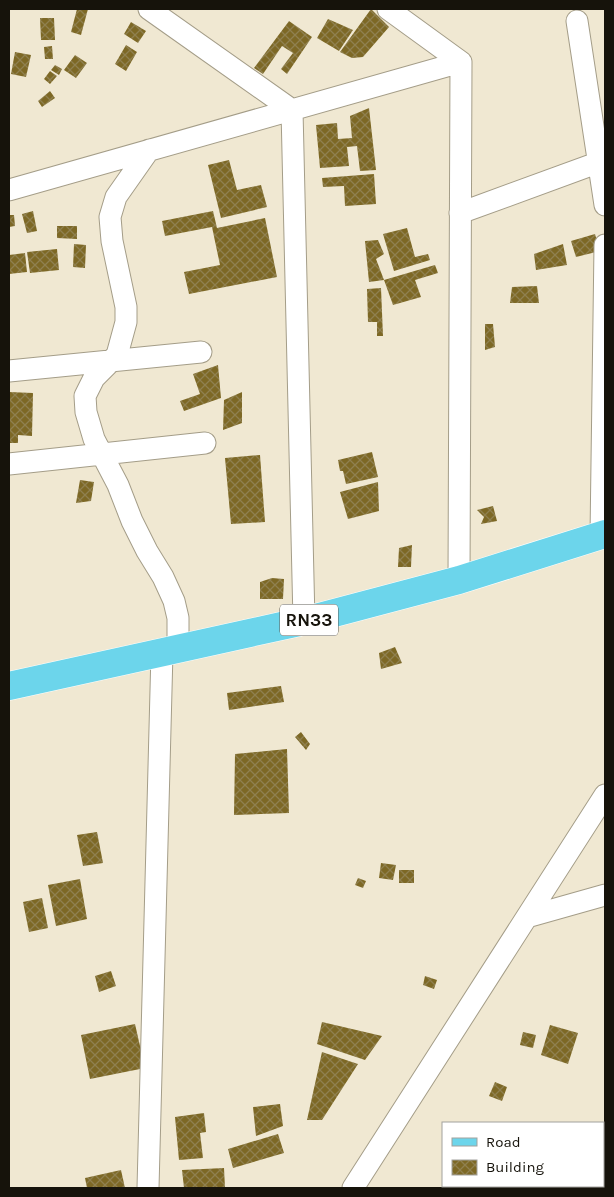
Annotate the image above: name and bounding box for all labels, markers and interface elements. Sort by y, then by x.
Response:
road number: RN33 [280,604,338,636]
legend [442,1122,604,1187]
text: Road [486,1133,521,1151]
text: Building [486,1158,544,1176]

